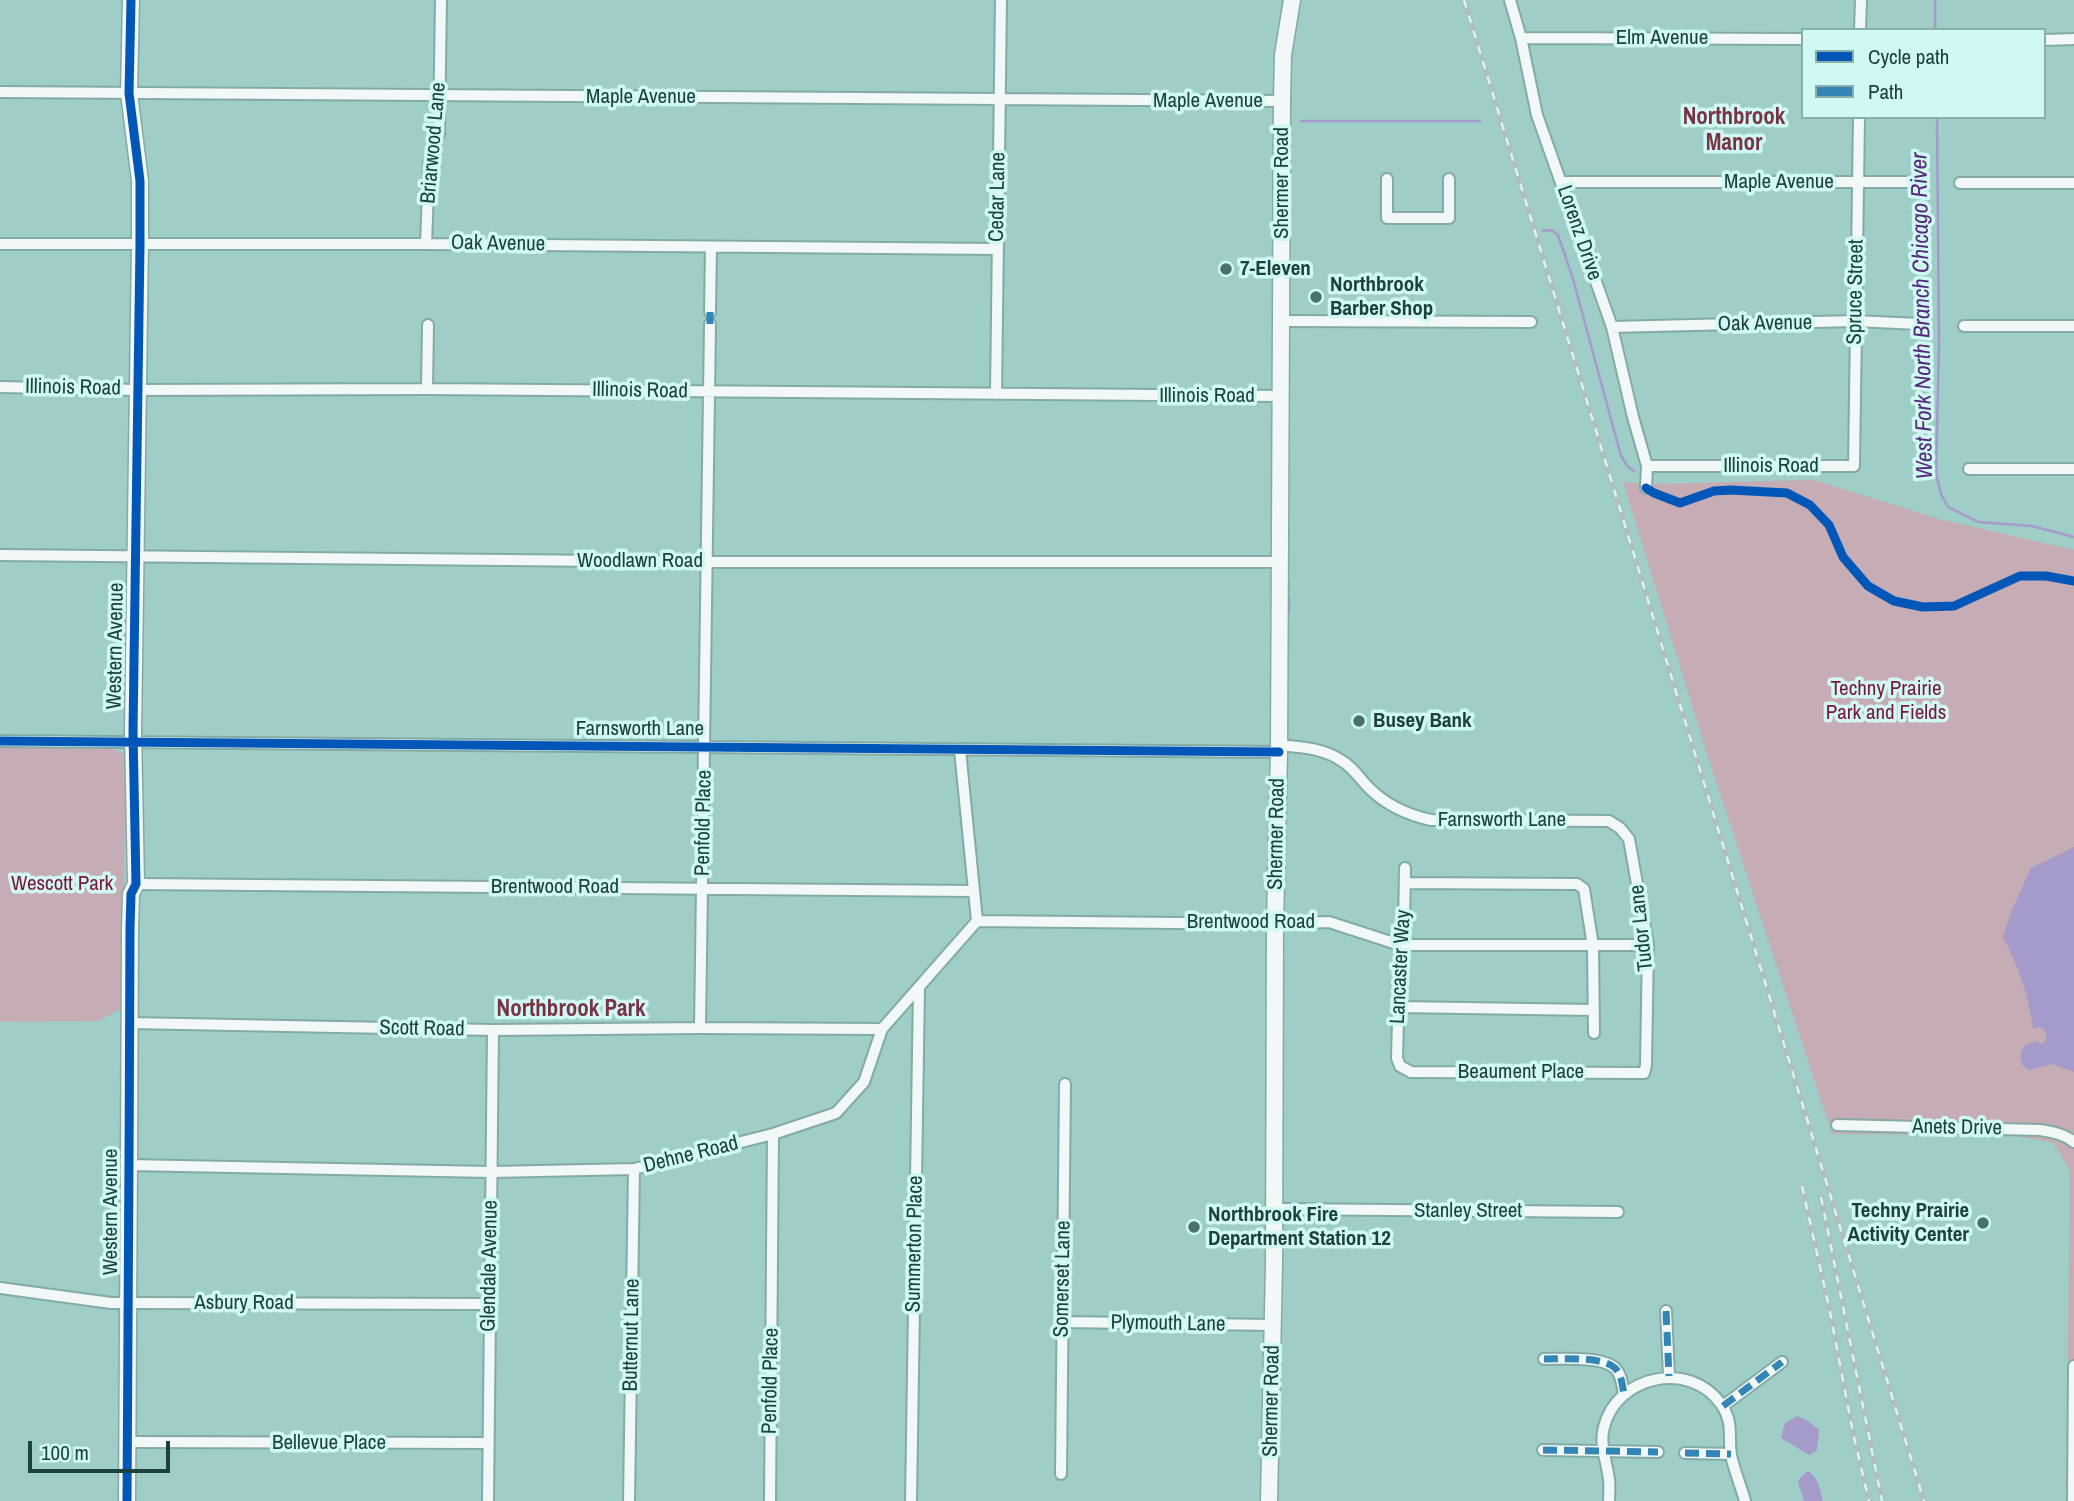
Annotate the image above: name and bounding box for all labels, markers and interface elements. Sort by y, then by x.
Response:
street label: Elm Avenue [1616,25,1708,51]
legend [1801,28,2046,119]
text: Cycle path [1868,42,1949,71]
text: Path [1868,77,1903,106]
street label: Briarwood Lane [416,81,452,205]
street label: Maple Avenue [586,84,696,110]
street label: Maple Avenue [1153,88,1263,114]
district label: Northbrook Manor [1683,104,1785,158]
street label: Shermer Road [1269,127,1295,239]
street label: Cedar Lane [985,152,1011,242]
water label: West Fork North Branch Chicago River [1906,152,1940,480]
street label: Maple Avenue [1724,169,1834,195]
street label: Lorenz Drive [1551,182,1607,284]
street label: Oak Avenue [451,231,545,257]
street label: Spruce Street [1842,239,1870,345]
place label: 7-Eleven [1240,256,1311,282]
marker: 7-Eleven [1218,261,1234,277]
place label: Northbrook Barber Shop [1330,272,1433,322]
marker: Northbrook Barber Shop [1308,289,1324,305]
street label: Oak Avenue [1718,311,1812,337]
street label: Illinois Road [25,375,121,401]
street label: Illinois Road [592,378,688,404]
street label: Illinois Road [1159,383,1255,409]
street label: Illinois Road [1723,453,1819,479]
street label: Woodlawn Road [577,548,703,574]
street label: Western Avenue [102,582,130,710]
park label: Techny Prairie Park and Fields [1826,676,1946,726]
place label: Busey Bank [1373,708,1472,734]
marker: Busey Bank [1351,713,1367,729]
street label: Farnsworth Lane [576,716,704,742]
street label: Penfold Place [690,770,718,876]
street label: Shermer Road [1263,778,1291,890]
street label: Farnsworth Lane [1438,807,1566,833]
park label: Wescott Park [11,871,113,897]
street label: Brentwood Road [491,874,619,900]
street label: Tudor Lane [1625,884,1659,972]
street label: Brentwood Road [1187,909,1315,935]
street label: Lancaster Way [1385,909,1417,1025]
district label: Northbrook Park [497,996,645,1024]
street label: Scott Road [379,1016,465,1042]
street label: Beaument Place [1458,1059,1584,1085]
street label: Anets Drive [1912,1115,2002,1141]
street label: Dehne Road [641,1131,741,1179]
street label: Western Avenue [98,1149,124,1275]
street label: Summerton Place [901,1175,929,1313]
street label: Stanley Street [1414,1198,1522,1224]
place label: Techny Prairie Activity Center [1847,1198,1969,1248]
street label: Glendale Avenue [476,1200,504,1332]
place label: Northbrook Fire Department Station 12 [1208,1202,1391,1252]
marker: Techny Prairie Activity Center [1975,1215,1991,1231]
marker: Northbrook Fire Department Station 12 [1186,1219,1202,1235]
street label: Somerset Lane [1049,1220,1077,1338]
street label: Butternut Lane [618,1278,646,1392]
street label: Asbury Road [194,1290,294,1316]
street label: Plymouth Lane [1110,1310,1226,1338]
street label: Penfold Place [757,1328,785,1434]
street label: Shermer Road [1258,1345,1286,1457]
scale bar [32,1428,173,1472]
street label: Bellevue Place [272,1430,386,1456]
text: 100 m [41,1438,89,1467]

